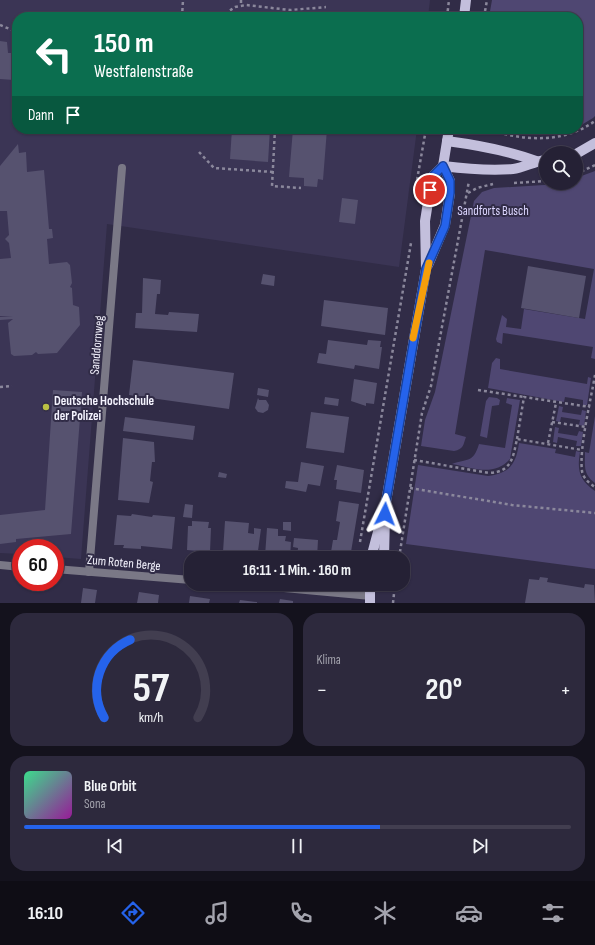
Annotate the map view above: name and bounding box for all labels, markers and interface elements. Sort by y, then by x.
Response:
text: 150 m [94,27,154,60]
icon: left [28,28,80,80]
text: Westfalenstraße [94,61,193,82]
icon: arrive [62,104,84,126]
text: Dann [28,106,54,125]
map controls [539,146,583,190]
button: search [539,146,583,190]
pin [413,173,447,207]
icon: arrive [419,179,441,201]
park label: Sandforts Busch [457,203,529,219]
street label: Sanddornweg [86,315,108,375]
place label: Deutsche Hochschule der Polizei [54,393,155,424]
marker: Deutsche Hochschule der Polizei [41,402,51,412]
position arrow [364,493,406,535]
speed limit sign: 60 [12,539,64,591]
street label: Zum Roten Berge [86,552,161,574]
text: 16:11 · 1 Min. · 160 m [243,561,351,580]
text: Klima [317,652,341,668]
text: 57 [133,663,170,712]
text: 20° [425,672,462,708]
text: − [317,677,327,704]
text: + [560,677,571,704]
text: km/h [139,708,164,725]
text: Blue Orbit [84,777,136,796]
text: Sona [84,796,106,812]
icon: previous [104,835,126,857]
icon: pause [286,835,308,857]
icon: next [469,835,491,857]
icon: directions [119,899,147,927]
icon: music [203,899,231,927]
icon: phone [287,899,315,927]
icon: climate [371,899,399,927]
icon: car [455,899,483,927]
icon: filters [539,899,567,927]
text: 16:10 [28,903,63,924]

